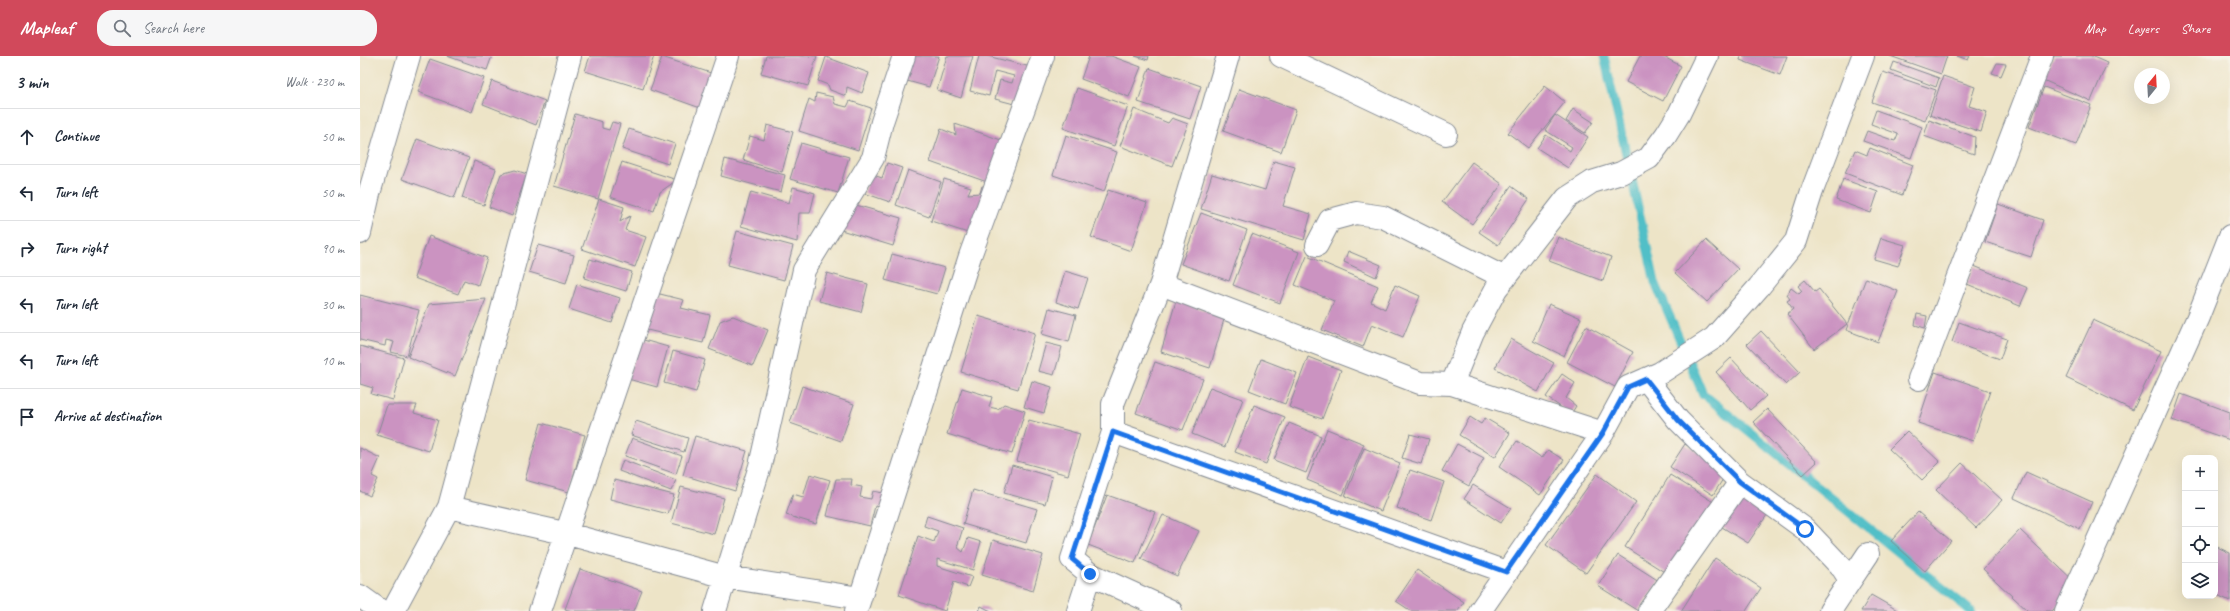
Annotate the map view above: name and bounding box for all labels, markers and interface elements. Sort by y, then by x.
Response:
search box [97,10,377,46]
text: Mapleaf [20,16,73,40]
icon: search [111,17,133,39]
text: Search here [143,19,204,38]
text: Map [2084,20,2106,37]
text: Layers [2128,20,2159,37]
text: Share [2181,20,2210,37]
north arrow [2134,68,2170,104]
text: 3 min [16,72,49,93]
text: Walk · 230 m [285,74,344,90]
icon: ahead [16,126,38,148]
text: Continue [54,127,99,146]
text: 50 m [322,129,344,145]
icon: left [16,182,38,204]
text: Turn left [54,183,97,202]
text: 50 m [322,185,344,201]
icon: right [16,238,38,260]
text: Turn right [54,239,107,258]
text: 90 m [322,241,344,257]
icon: left [16,294,38,316]
text: Turn left [54,295,97,314]
text: 30 m [322,297,344,313]
icon: left [16,350,38,372]
text: Turn left [54,351,97,370]
text: 10 m [322,353,344,369]
icon: arrive [16,406,38,428]
text: Arrive at destination [54,407,161,426]
map controls [2182,455,2218,599]
button: + [2182,455,2218,491]
button: − [2182,491,2218,527]
route start [1796,520,1814,538]
button: locate [2182,527,2218,563]
button: layers [2182,563,2218,599]
route end [1081,565,1099,583]

